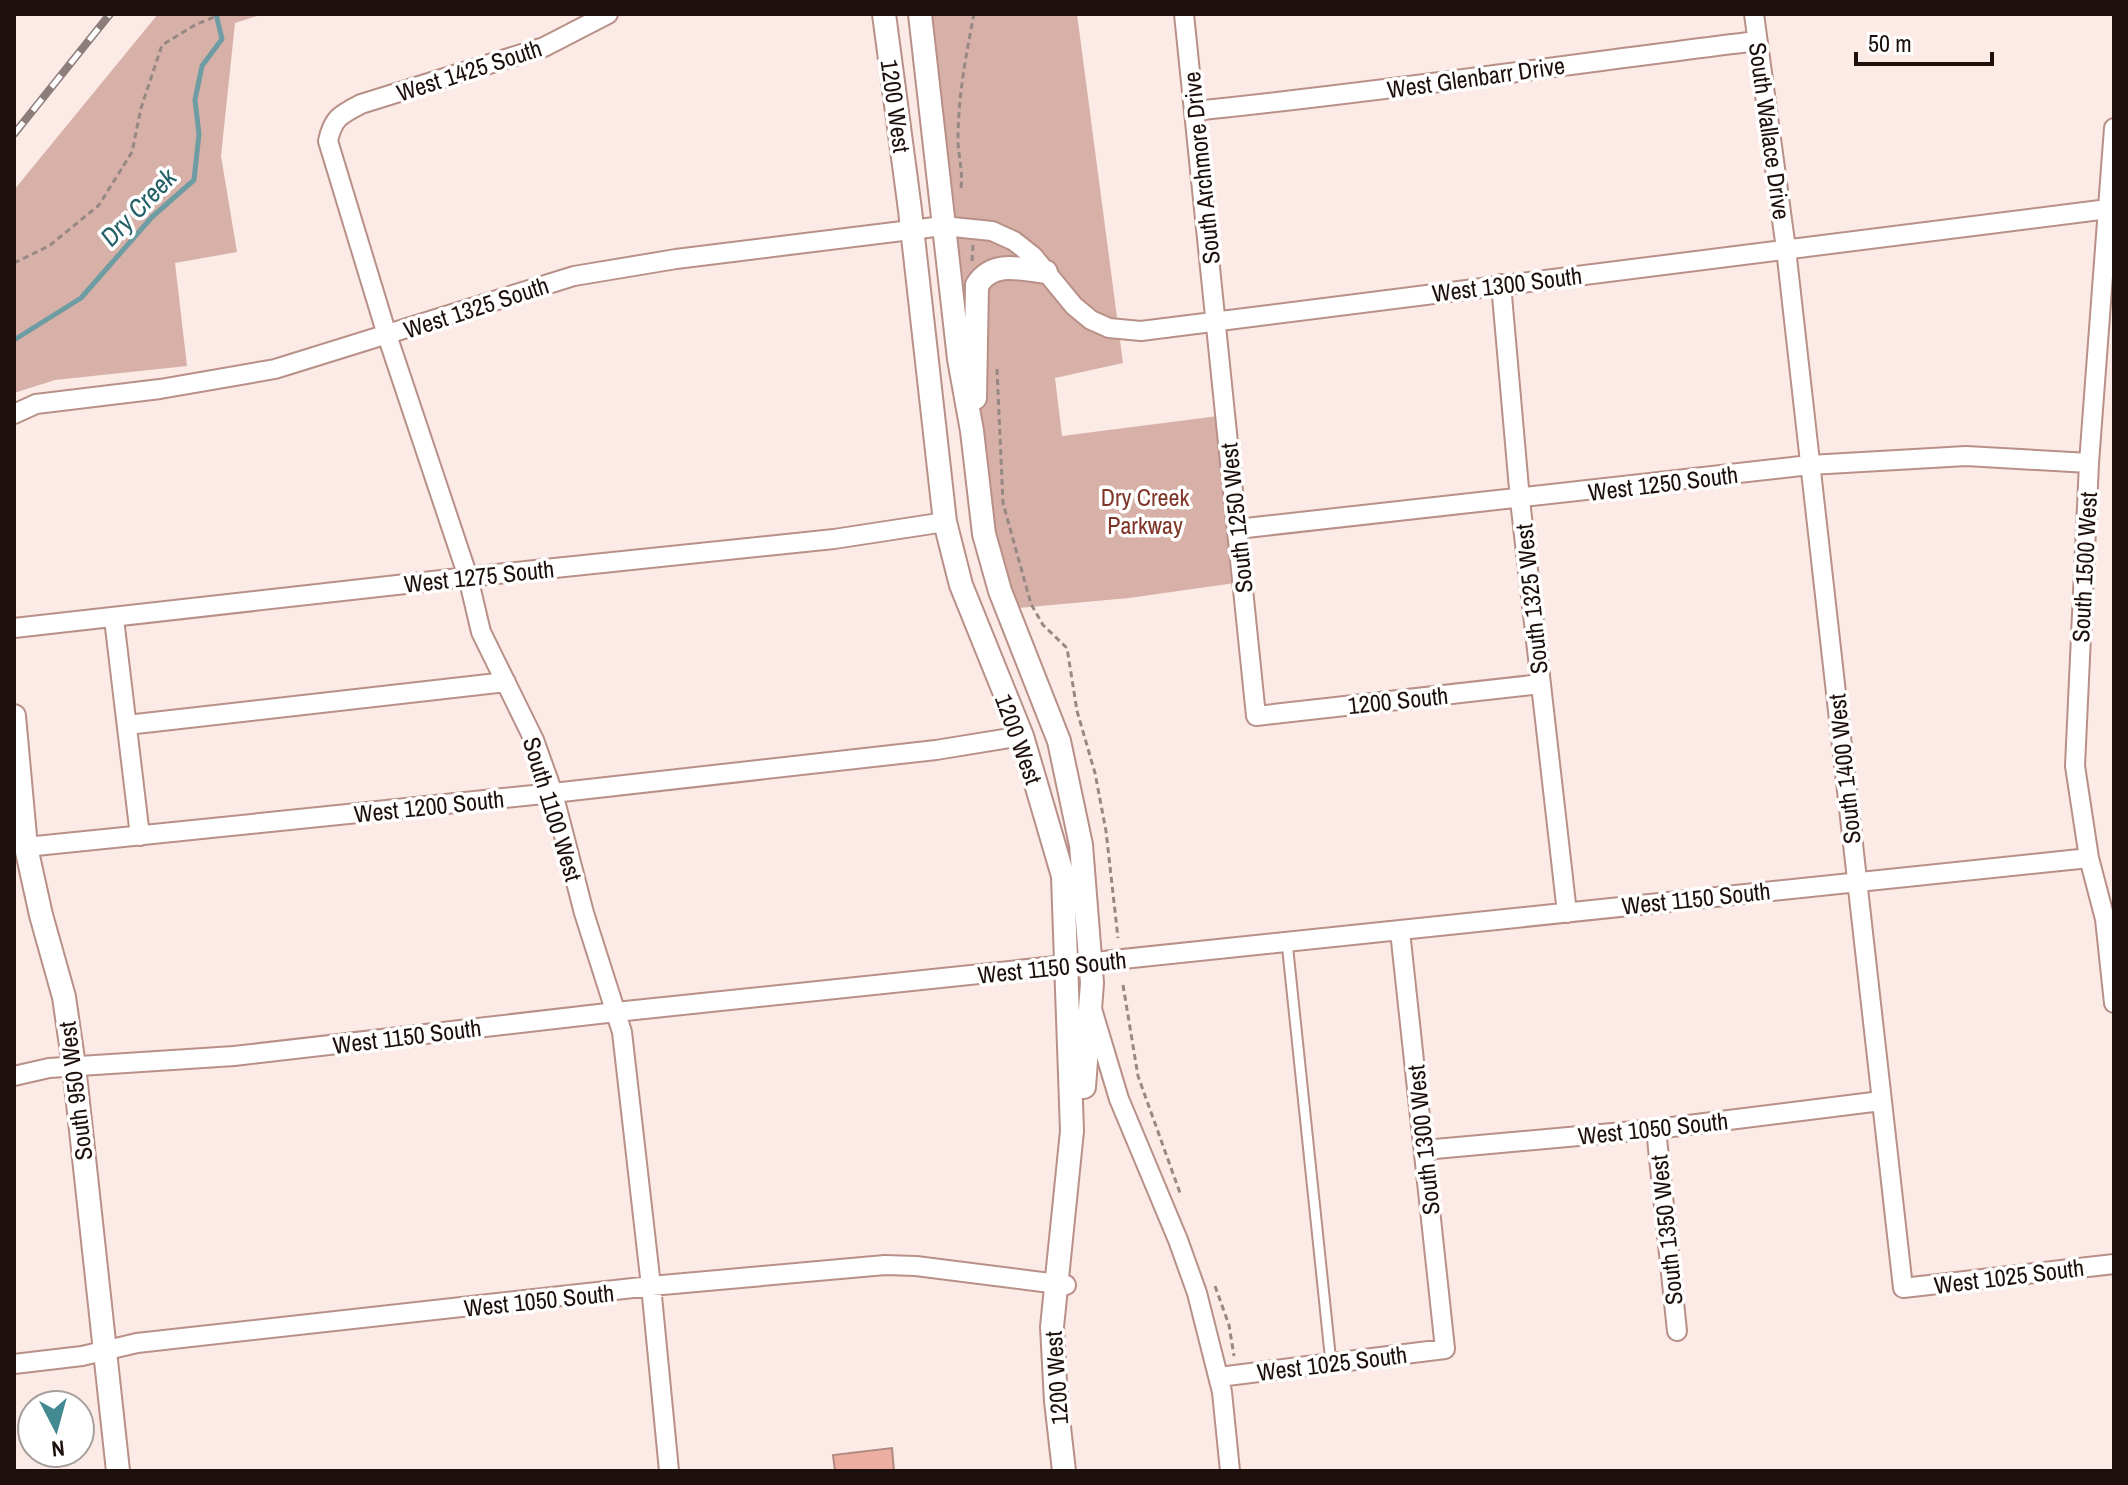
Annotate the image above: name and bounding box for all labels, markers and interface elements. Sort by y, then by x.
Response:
scale bar [1856,16,1992,66]
text: 50 m [1868,27,1912,59]
street label: West 1425 South [392,32,546,108]
street label: South Wallace Drive [1742,40,1798,222]
street label: West Glenbarr Drive [1385,49,1567,105]
street label: 1200 West [874,57,918,155]
street label: South Archmore Drive [1175,70,1227,266]
water label: Dry Creek [92,159,185,254]
street label: West 1300 South [1430,259,1584,309]
street label: West 1325 South [399,269,553,345]
street label: South 1250 West [1212,441,1260,595]
street label: West 1250 South [1586,458,1740,508]
park label: Dry Creek Parkway [1101,481,1189,541]
street label: South 1500 West [2064,490,2104,643]
street label: South 1325 West [1507,522,1555,676]
street label: West 1275 South [402,552,556,600]
street label: 1200 South [1346,679,1450,721]
street label: 1200 West [988,689,1050,789]
street label: South 1400 West [1820,692,1868,846]
street label: South 1100 West [516,733,590,886]
street label: West 1200 South [352,782,506,830]
street label: West 1150 South [1620,874,1772,922]
street label: West 1150 South [976,943,1128,991]
street label: West 1150 South [331,1011,483,1061]
street label: South 950 West [51,1019,99,1162]
street label: South 1300 West [1399,1063,1447,1217]
street label: West 1050 South [1576,1104,1730,1152]
street label: South 1350 West [1642,1153,1690,1307]
street label: West 1025 South [1932,1251,2086,1301]
street label: West 1050 South [462,1276,616,1324]
street label: 1200 West [1037,1330,1075,1426]
street label: West 1025 South [1255,1338,1409,1388]
north arrow [16,1389,96,1469]
text: N [50,1433,66,1464]

